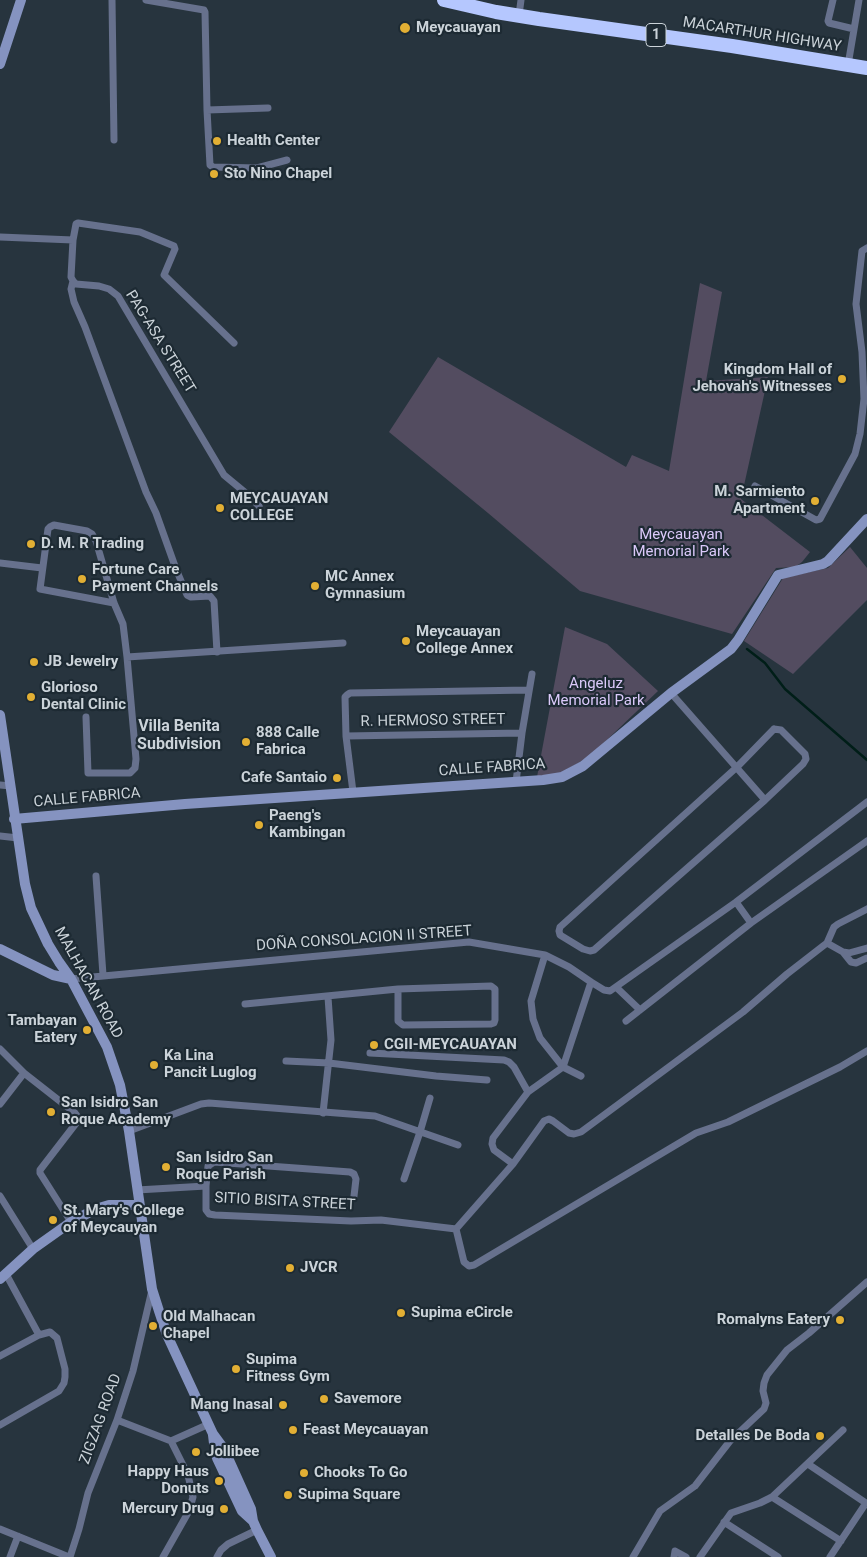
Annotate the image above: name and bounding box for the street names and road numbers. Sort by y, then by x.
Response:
street label: MACARTHUR HIGHWAY [681,14,843,56]
road number: 1 [646,24,666,46]
street label: PAG-ASA STREET [121,287,199,397]
street label: R. HERMOSO STREET [360,711,506,731]
street label: CALLE FABRICA [438,755,546,781]
street label: CALLE FABRICA [33,784,141,812]
street label: DOÑA CONSOLACION II STREET [256,922,472,956]
street label: MALHACAN ROAD [50,924,126,1042]
street label: SITIO BISITA STREET [214,1189,356,1215]
street label: ZIGZAG ROAD [76,1371,126,1467]

